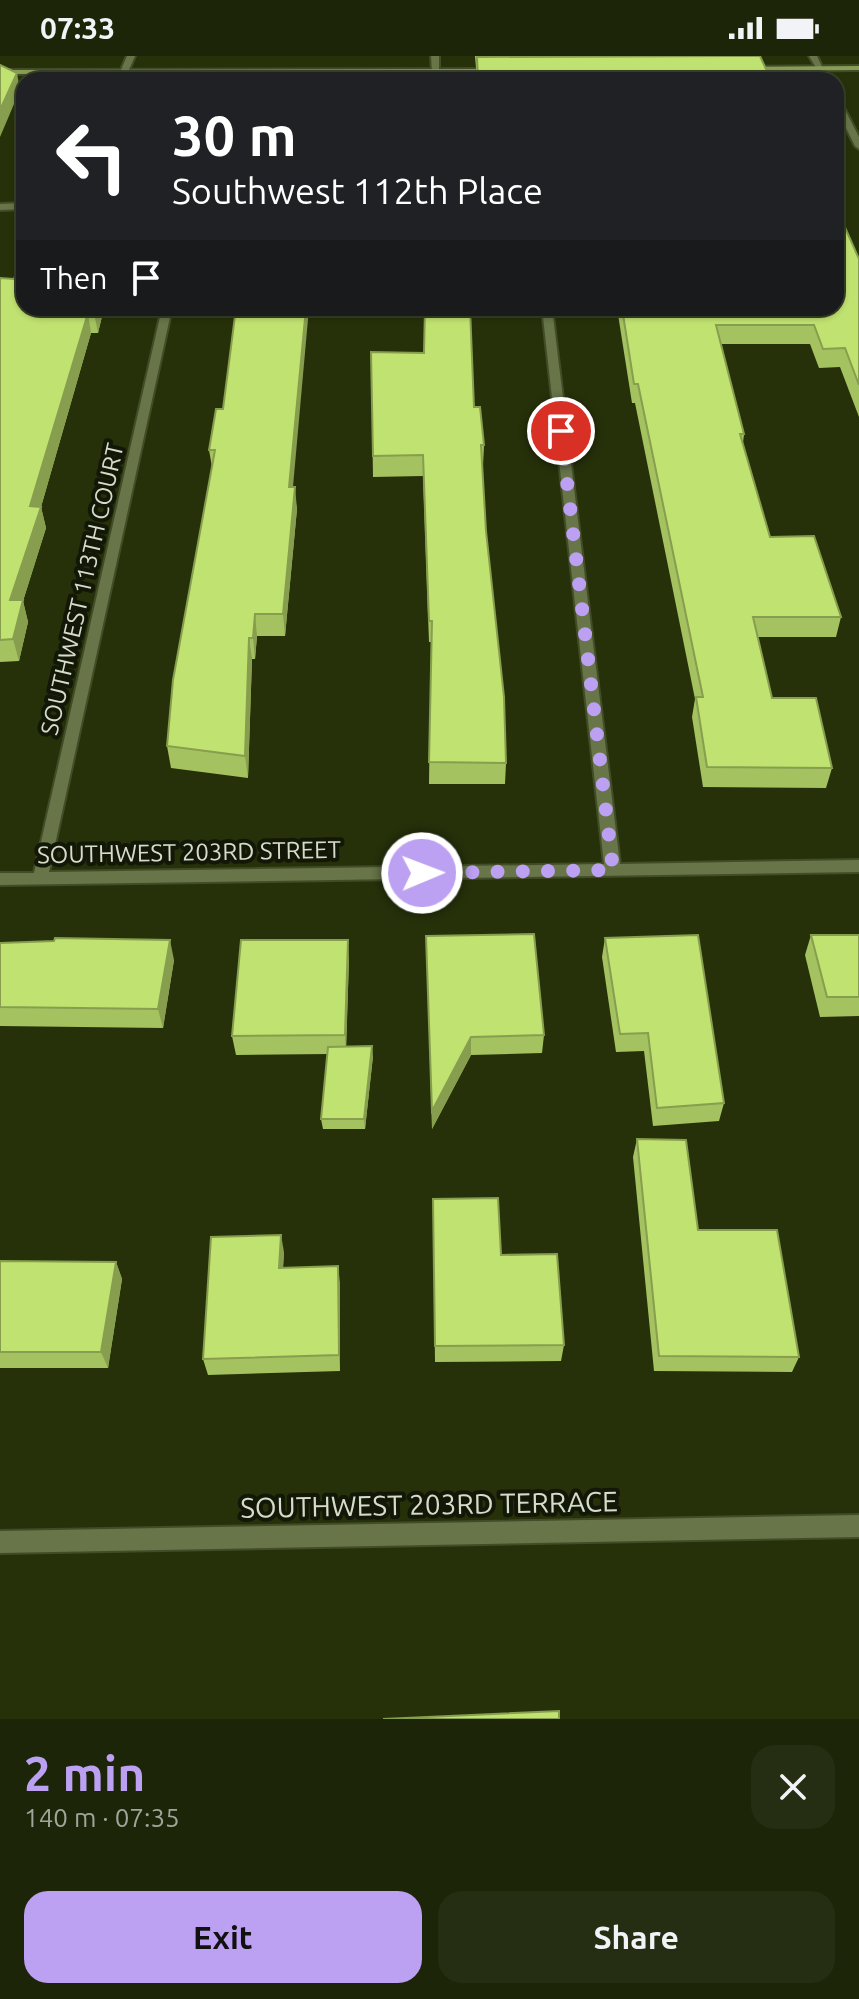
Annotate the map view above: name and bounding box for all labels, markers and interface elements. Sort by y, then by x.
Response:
text: 07:33 [40,11,115,45]
icon: left [40,104,144,208]
text: 30 m [172,104,297,167]
text: Southwest 112th Place [172,170,543,211]
icon: arrive [124,256,168,300]
text: Then [40,261,108,295]
pin [527,397,595,465]
icon: arrive [539,409,583,453]
street label: SOUTHWEST 113TH COURT [35,440,129,738]
position arrow [380,831,464,915]
street label: SOUTHWEST 203RD STREET [37,836,341,868]
street label: SOUTHWEST 203RD TERRACE [240,1485,618,1523]
button: close [751,1745,835,1829]
text: 2 min [24,1746,145,1800]
text: 140 m · 07:35 [24,1803,180,1832]
button: Exit [24,1891,422,1983]
button: Share [438,1891,835,1983]

